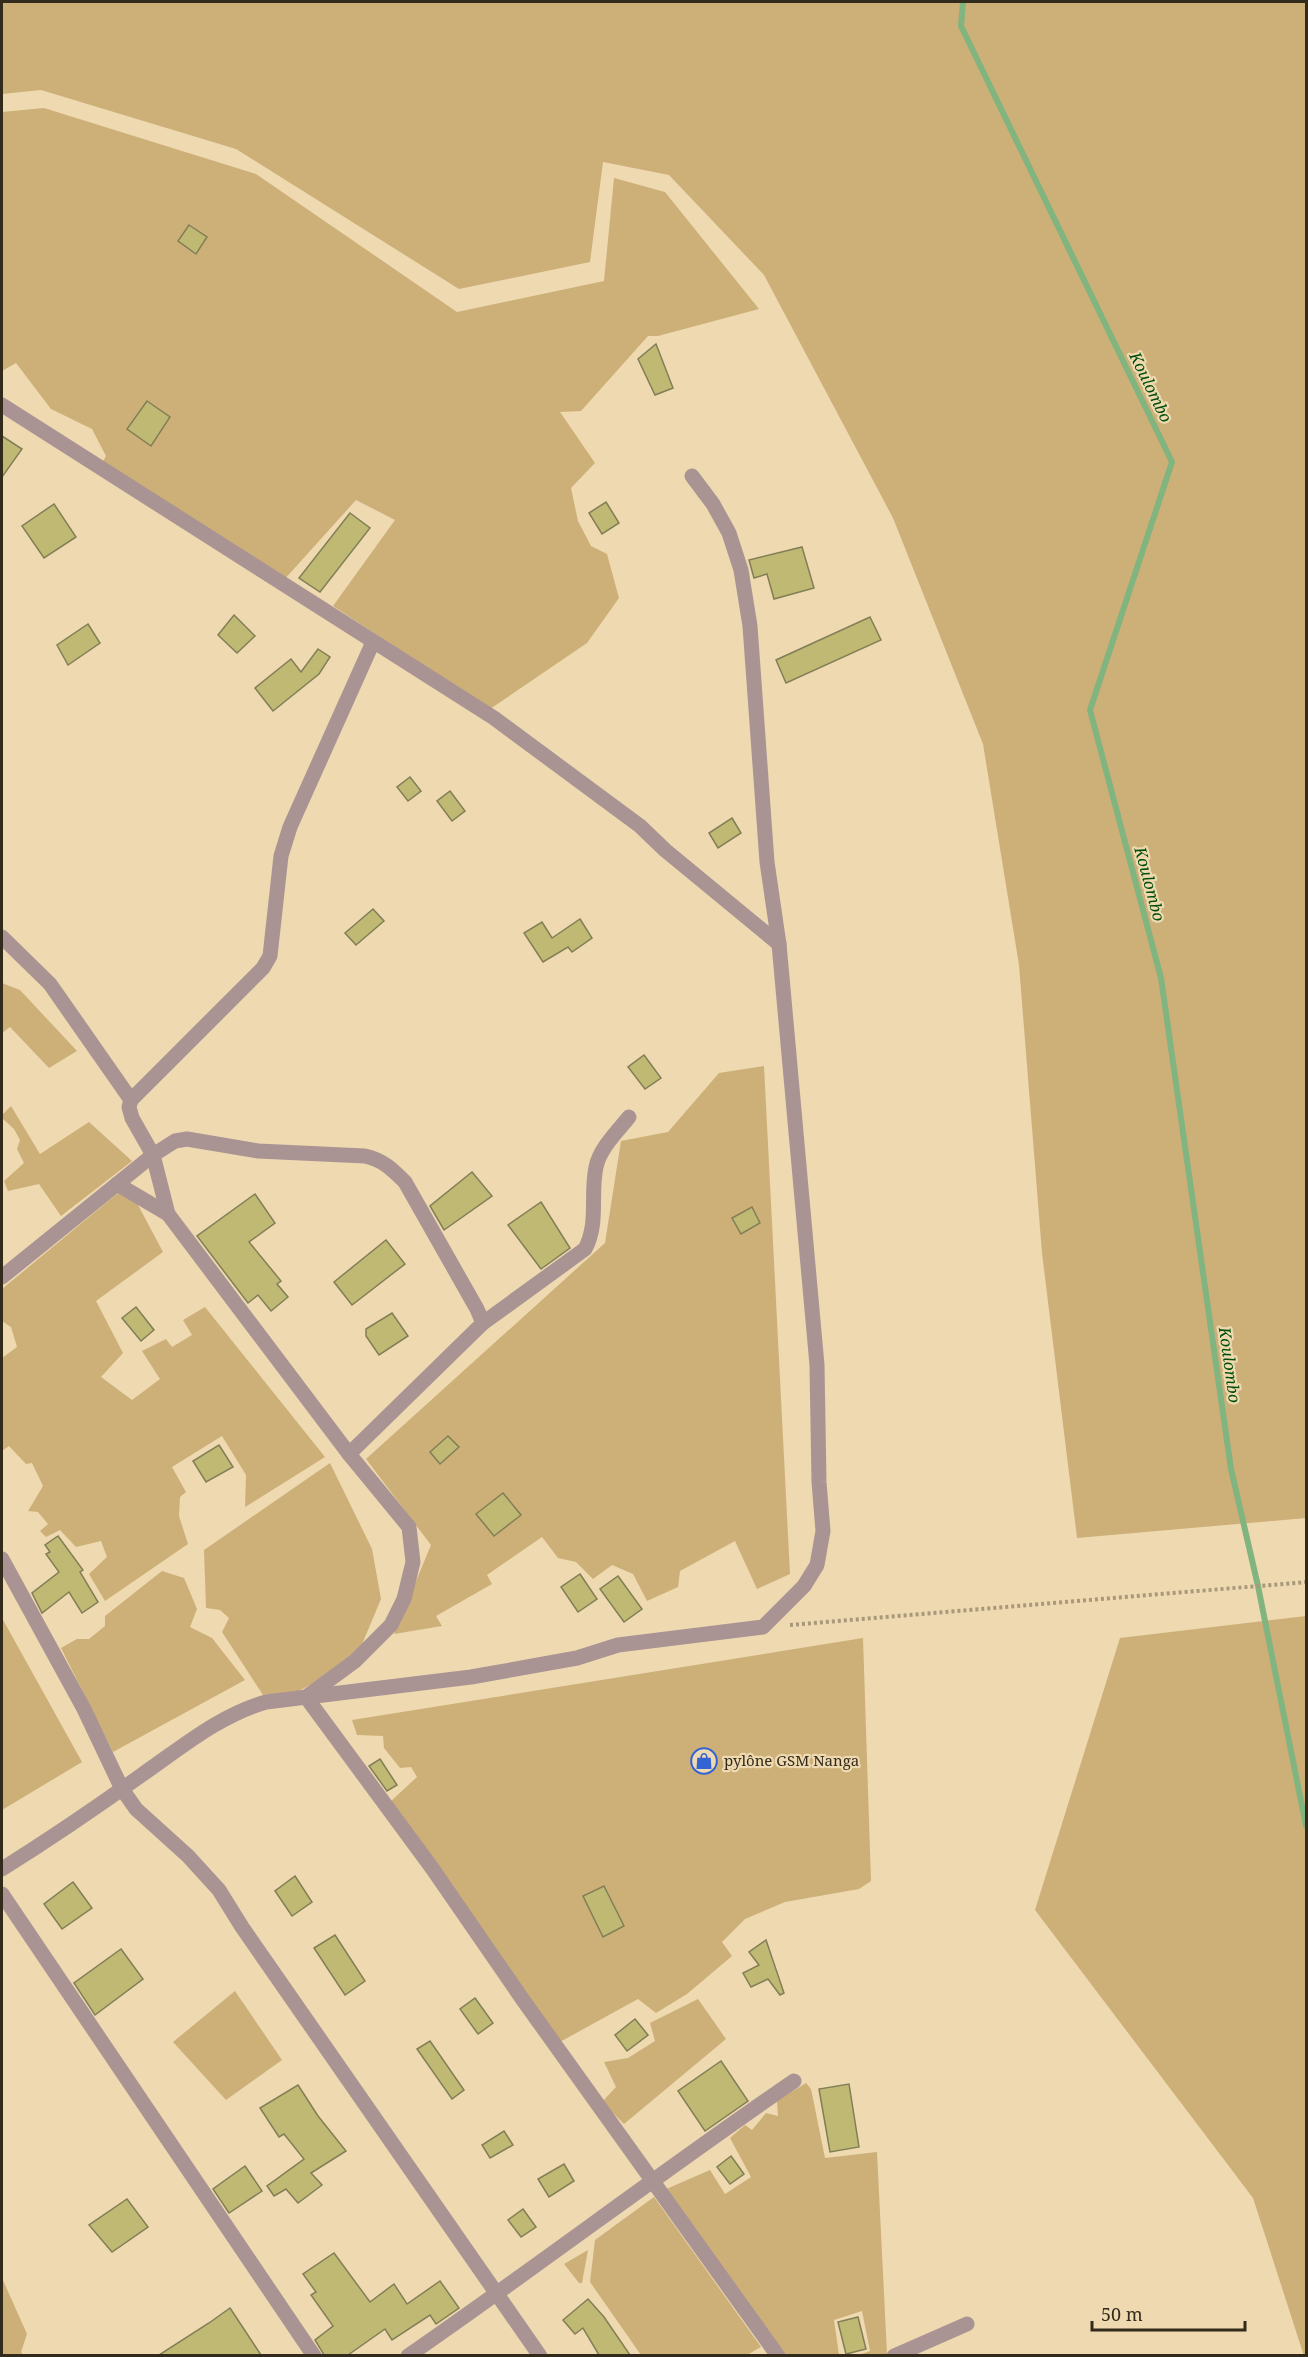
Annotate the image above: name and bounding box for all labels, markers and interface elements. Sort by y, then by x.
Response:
water label: Koulombo [1124,347,1178,426]
water label: Koulombo [1129,843,1170,924]
water label: Koulombo [1214,1325,1246,1404]
shop icon: pylône GSM Nanga [689,1746,719,1776]
place label: pylône GSM Nanga [724,1750,859,1770]
scale bar [1092,2294,1245,2332]
text: 50 m [1101,2302,1143,2326]

